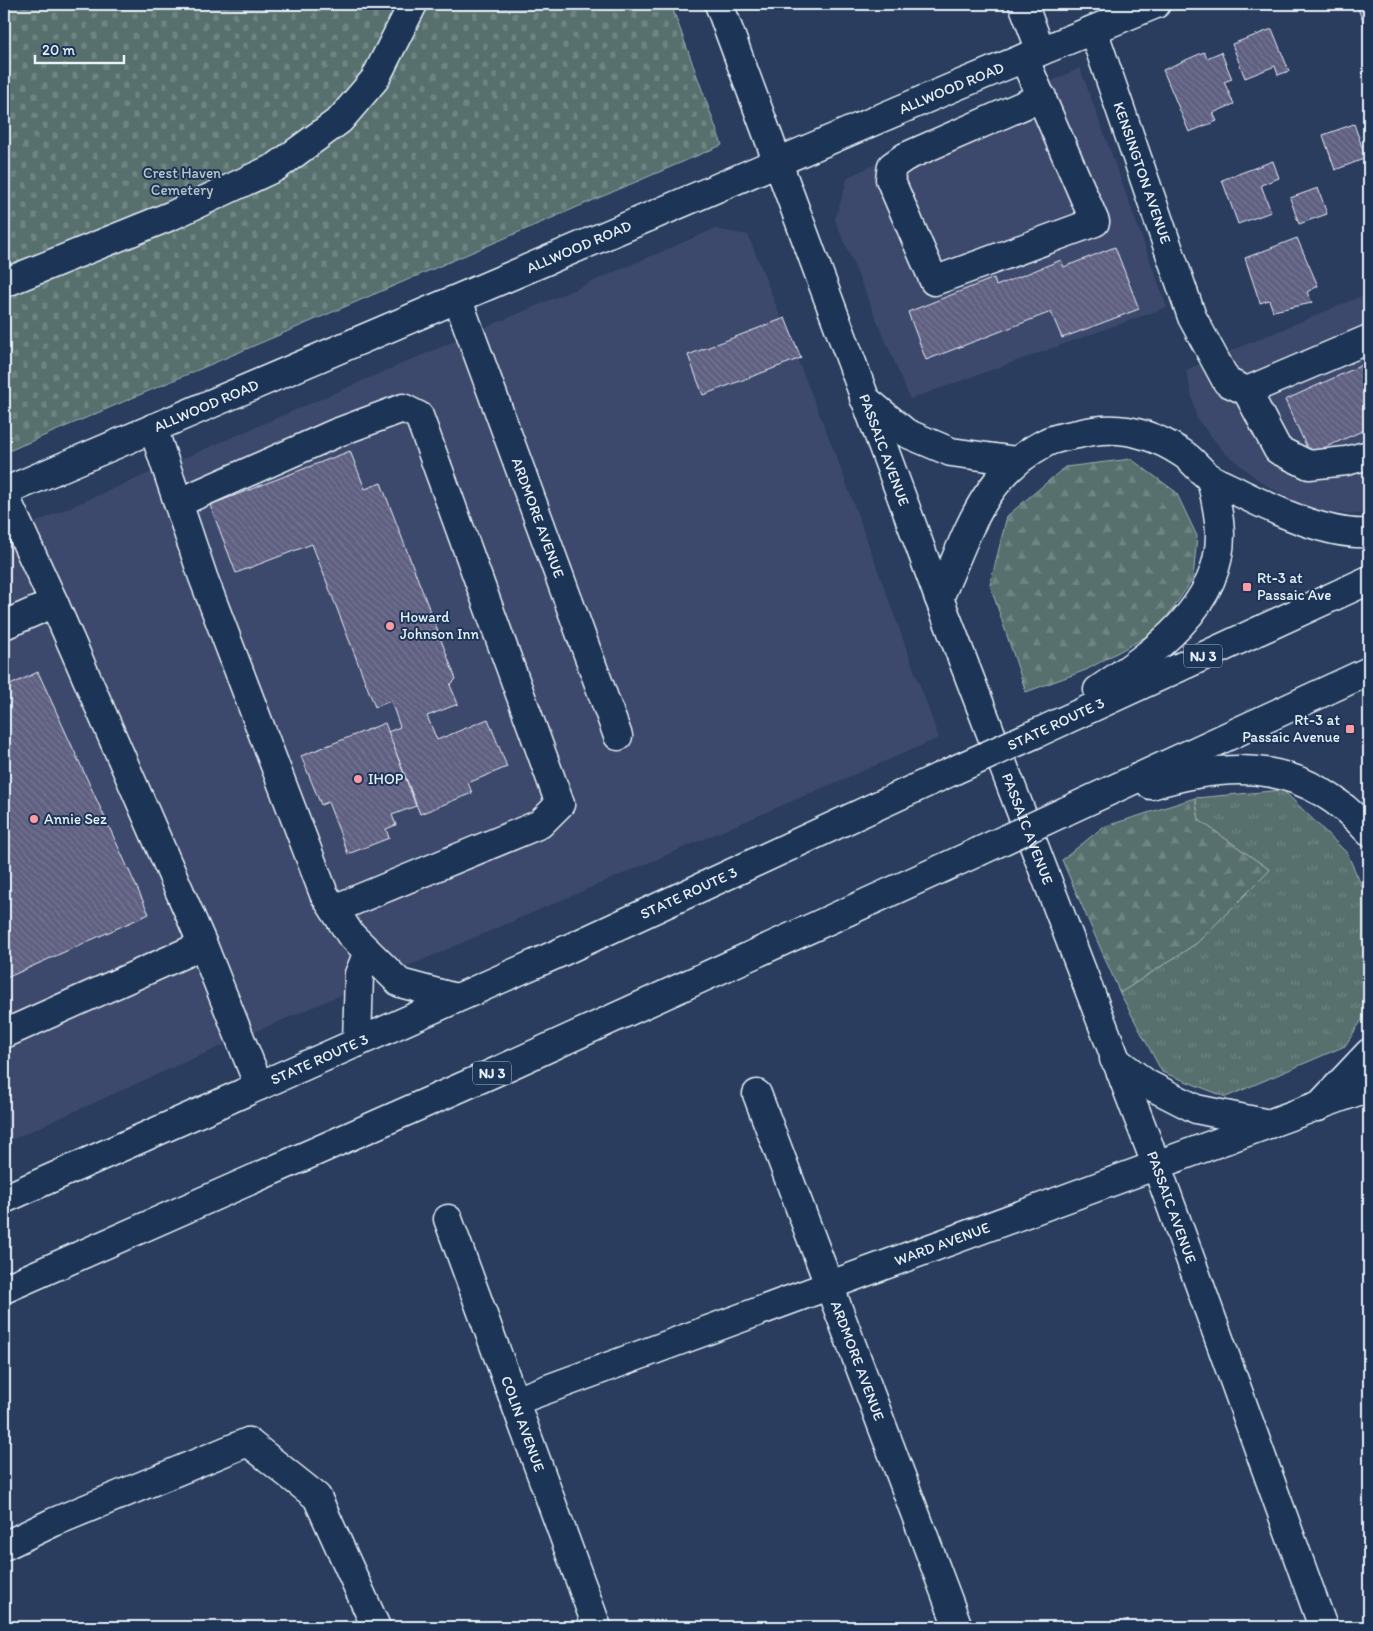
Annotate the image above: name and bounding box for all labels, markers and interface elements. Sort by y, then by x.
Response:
scale bar [35,32,124,64]
text: 20 m [42,41,76,59]
street label: ALLWOOD ROAD [896,58,1007,118]
street label: KENSINGTON AVENUE [1109,99,1175,246]
park label: Crest Haven Cemetery [143,164,221,199]
street label: ALLWOOD ROAD [524,216,634,277]
street label: ALLWOOD ROAD [151,375,262,436]
street label: PASSAIC AVENUE [855,391,913,508]
street label: ARDMORE AVENUE [508,455,568,580]
place label: Rt-3 at Passaic Ave [1257,569,1331,604]
marker: Rt-3 at Passaic Ave [1241,581,1253,593]
place label: Howard Johnson Inn [400,608,480,643]
marker: Howard Johnson Inn [384,620,396,632]
road number: NJ 3 [1184,644,1222,668]
street label: STATE ROUTE 3 [1005,694,1107,754]
place label: Rt-3 at Passaic Avenue [1242,711,1340,746]
marker: Rt-3 at Passaic Avenue [1344,723,1356,735]
place label: IHOP [368,770,404,788]
street label: PASSAIC AVENUE [998,770,1057,887]
marker: IHOP [352,773,364,785]
place label: Annie Sez [44,810,107,828]
marker: Annie Sez [28,813,40,825]
street label: STATE ROUTE 3 [637,863,740,923]
street label: STATE ROUTE 3 [268,1030,371,1089]
road number: NJ 3 [473,1062,511,1084]
street label: PASSAIC AVENUE [1143,1149,1200,1266]
street label: WARD AVENUE [892,1218,992,1270]
street label: ARDMORE AVENUE [827,1298,888,1423]
street label: COLIN AVENUE [497,1373,549,1474]

